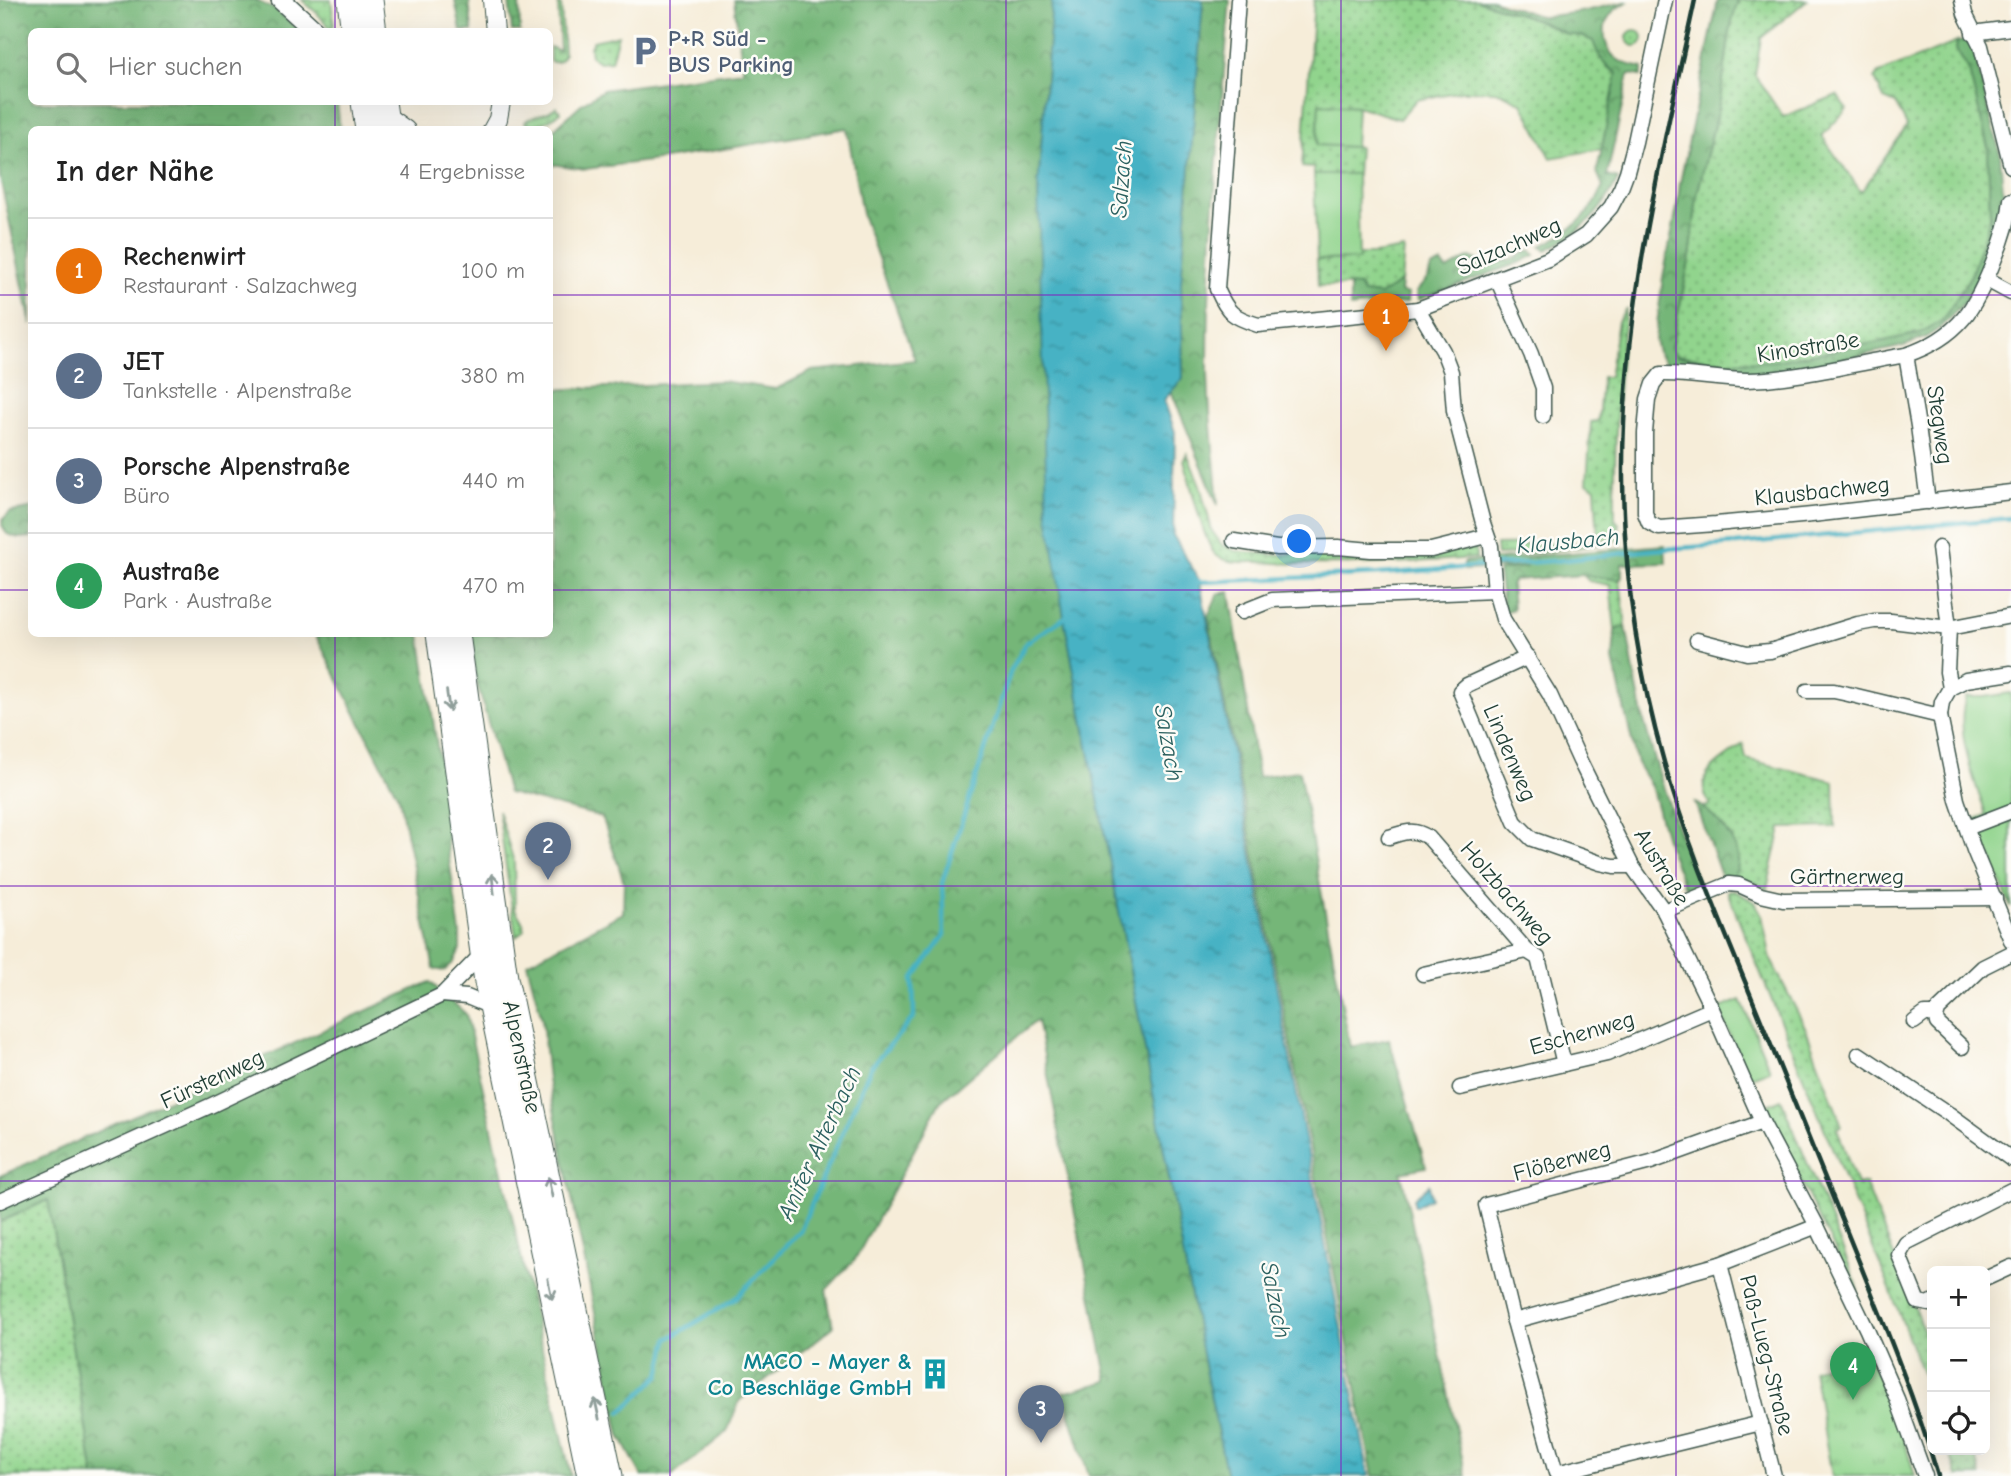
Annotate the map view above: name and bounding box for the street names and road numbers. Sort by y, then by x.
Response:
street label: Salzachweg [1453,211,1565,281]
street label: Kinostraße [1755,326,1861,368]
street label: Stegweg [1921,384,1959,466]
street label: Klausbachweg [1753,470,1891,512]
street label: Lindenweg [1477,700,1543,806]
street label: Austraße [1628,823,1696,911]
street label: Holzbachweg [1455,836,1559,950]
street label: Gärtnerweg [1790,863,1904,890]
street label: Alpenstraße [497,998,547,1116]
street label: Eschenweg [1526,1005,1638,1061]
street label: Fürstenweg [156,1043,268,1115]
street label: Flößerweg [1510,1135,1614,1187]
street label: Paß-Lueg-Straße [1734,1272,1800,1438]

